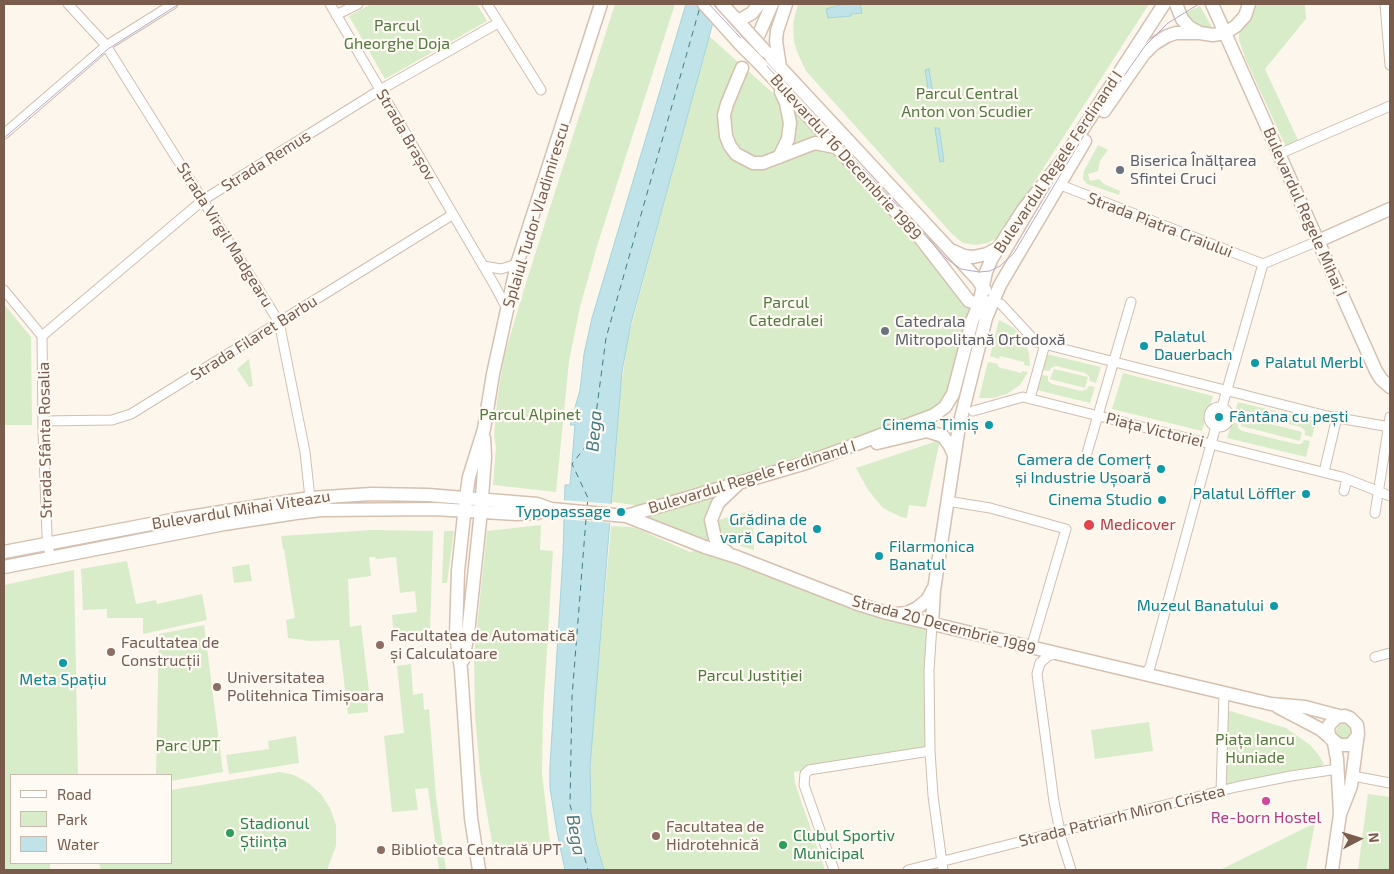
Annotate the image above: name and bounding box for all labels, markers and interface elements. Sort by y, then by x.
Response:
park label: Parcul Gheorghe Doja [344,16,450,54]
street label: Bulevardul Regele Ferdinand I [990,67,1126,257]
street label: Bulevardul 16 Decembrie 1989 [766,70,926,244]
park label: Parcul Central Anton von Scudier [901,84,1033,122]
street label: Strada Brașov [372,86,440,184]
street label: Splaiul Tudor Vladimirescu [499,120,573,310]
street label: Bulevardul Regele Mihai I [1259,125,1351,299]
street label: Strada Remus [218,126,314,196]
place label: Biserica Înălțarea Sfintei Cruci [1130,151,1257,189]
street label: Strada Virgil Madgearu [173,159,277,311]
marker: Biserica Înălțarea Sfintei Cruci [1114,164,1126,176]
street label: Strada Piatra Craiului [1085,188,1235,262]
street label: Strada Filaret Barbu [187,291,321,385]
park label: Parcul Catedralei [749,293,823,331]
place label: Catedrala Mitropolitană Ortodoxă [895,312,1066,350]
marker: Catedrala Mitropolitană Ortodoxă [879,325,891,337]
place label: Palatul Dauerbach [1154,327,1233,365]
marker: Palatul Dauerbach [1138,340,1150,352]
place label: Palatul Merbl [1265,353,1363,373]
marker: Palatul Merbl [1249,357,1261,369]
street label: Strada Sfânta Rosalia [34,362,56,518]
park label: Parcul Alpinet [479,405,581,425]
place label: Fântâna cu pești [1229,407,1348,427]
water label: Bega [581,409,607,453]
street label: Piața Victoriei [1104,409,1206,451]
marker: Fântâna cu pești [1213,411,1225,423]
place label: Cinema Timiș [882,415,979,435]
marker: Cinema Timiș [983,419,995,431]
street label: Bulevardul Regele Ferdinand I [646,436,858,518]
place label: Camera de Comerț și Industrie Ușoară [1015,450,1151,488]
marker: Camera de Comerț și Industrie Ușoară [1155,463,1167,475]
place label: Palatul Löffler [1192,484,1296,504]
street label: Bulevardul Mihai Viteazu [150,486,332,534]
marker: Palatul Löffler [1300,488,1312,500]
place label: Cinema Studio [1048,490,1152,510]
marker: Cinema Studio [1156,494,1168,506]
place label: Typopassage [515,502,611,522]
marker: Typopassage [615,506,627,518]
place label: Grădina de vară Capitol [720,510,807,548]
place label: Medicover [1100,515,1176,535]
marker: Medicover [1082,518,1096,532]
marker: Grădina de vară Capitol [811,523,823,535]
place label: Filarmonica Banatul [889,537,975,575]
marker: Filarmonica Banatul [873,550,885,562]
street label: Strada 20 Decembrie 1989 [850,591,1038,659]
place label: Muzeul Banatului [1137,596,1264,616]
marker: Muzeul Banatului [1268,600,1280,612]
place label: Facultatea de Automatică și Calculatoare [390,626,576,664]
place label: Facultatea de Construcții [121,633,219,671]
marker: Facultatea de Automatică și Calculatoare [374,639,386,651]
marker: Facultatea de Construcții [105,646,117,658]
marker: Meta Spațiu [57,657,69,669]
park label: Parcul Justiției [697,666,803,686]
place label: Universitatea Politehnica Timișoara [227,668,384,706]
place label: Meta Spațiu [19,670,107,690]
marker: Universitatea Politehnica Timișoara [211,681,223,693]
park label: Piața Iancu Huniade [1215,730,1295,768]
park label: Parc UPT [155,736,221,756]
legend [10,774,172,864]
street label: Strada Patriarh Miron Cristea [1017,781,1227,851]
text: Road [57,785,92,803]
marker: Re-born Hostel [1260,795,1272,807]
place label: Re-born Hostel [1211,808,1321,828]
text: Park [57,810,88,828]
water label: Bega [562,813,590,857]
place label: Stadionul Știința [240,814,309,852]
north arrow [1334,814,1384,864]
place label: Facultatea de Hidrotehnică [666,817,764,855]
place label: Clubul Sportiv Municipal [793,826,895,864]
marker: Stadionul Știința [224,827,236,839]
marker: Facultatea de Hidrotehnică [650,830,662,842]
text: N [1366,832,1383,843]
text: Water [57,835,99,853]
marker: Clubul Sportiv Municipal [777,839,789,851]
place label: Biblioteca Centrală UPT [391,840,561,860]
marker: Biblioteca Centrală UPT [375,844,387,856]

